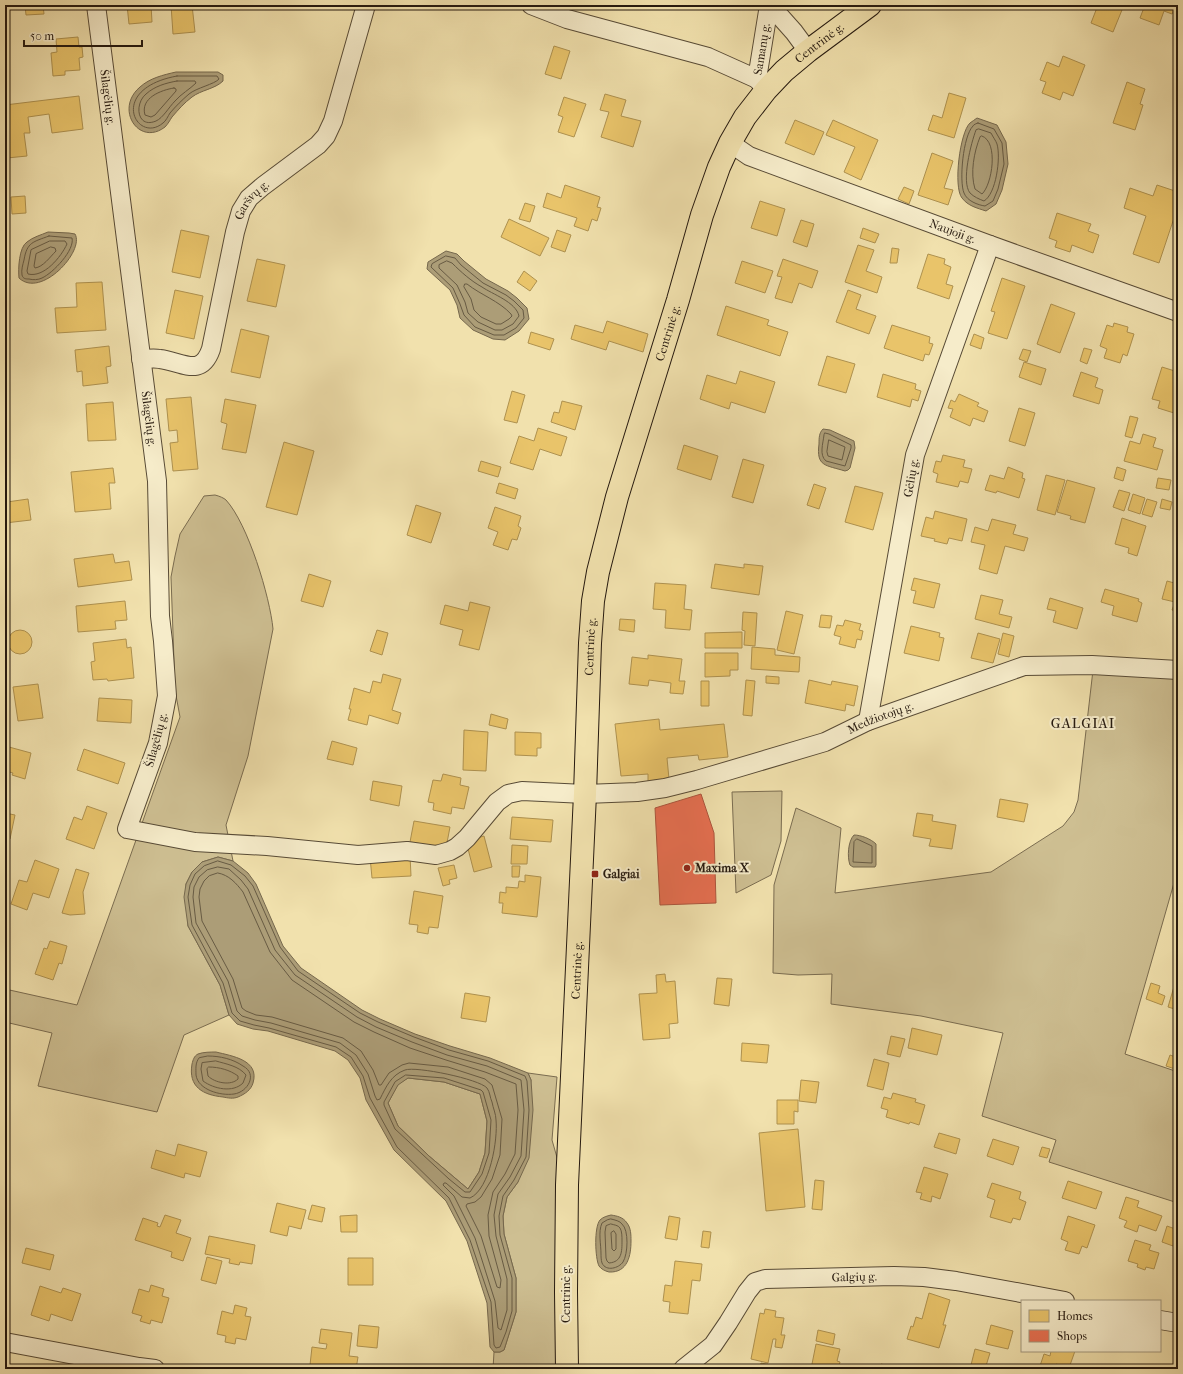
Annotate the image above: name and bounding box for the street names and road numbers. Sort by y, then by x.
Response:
street label: Centrinė g. [792,20,847,66]
street label: Samanų g. [751,22,773,76]
street label: Šilagėlių g. [97,69,118,126]
street label: Garšvų g. [232,177,272,221]
street label: Naujoji g. [928,216,978,246]
street label: Centrinė g. [652,303,683,363]
street label: Šilagėlių g. [139,390,159,447]
street label: Gėlių g. [901,457,921,498]
street label: Centrinė g. [582,617,599,676]
street label: Medžiotojų g. [845,699,915,737]
street label: Šilagėlių g. [141,711,170,769]
street label: Centrinė g. [569,941,585,1000]
street label: Centrinė g. [559,1265,573,1323]
street label: Galgių g. [831,1269,877,1284]

